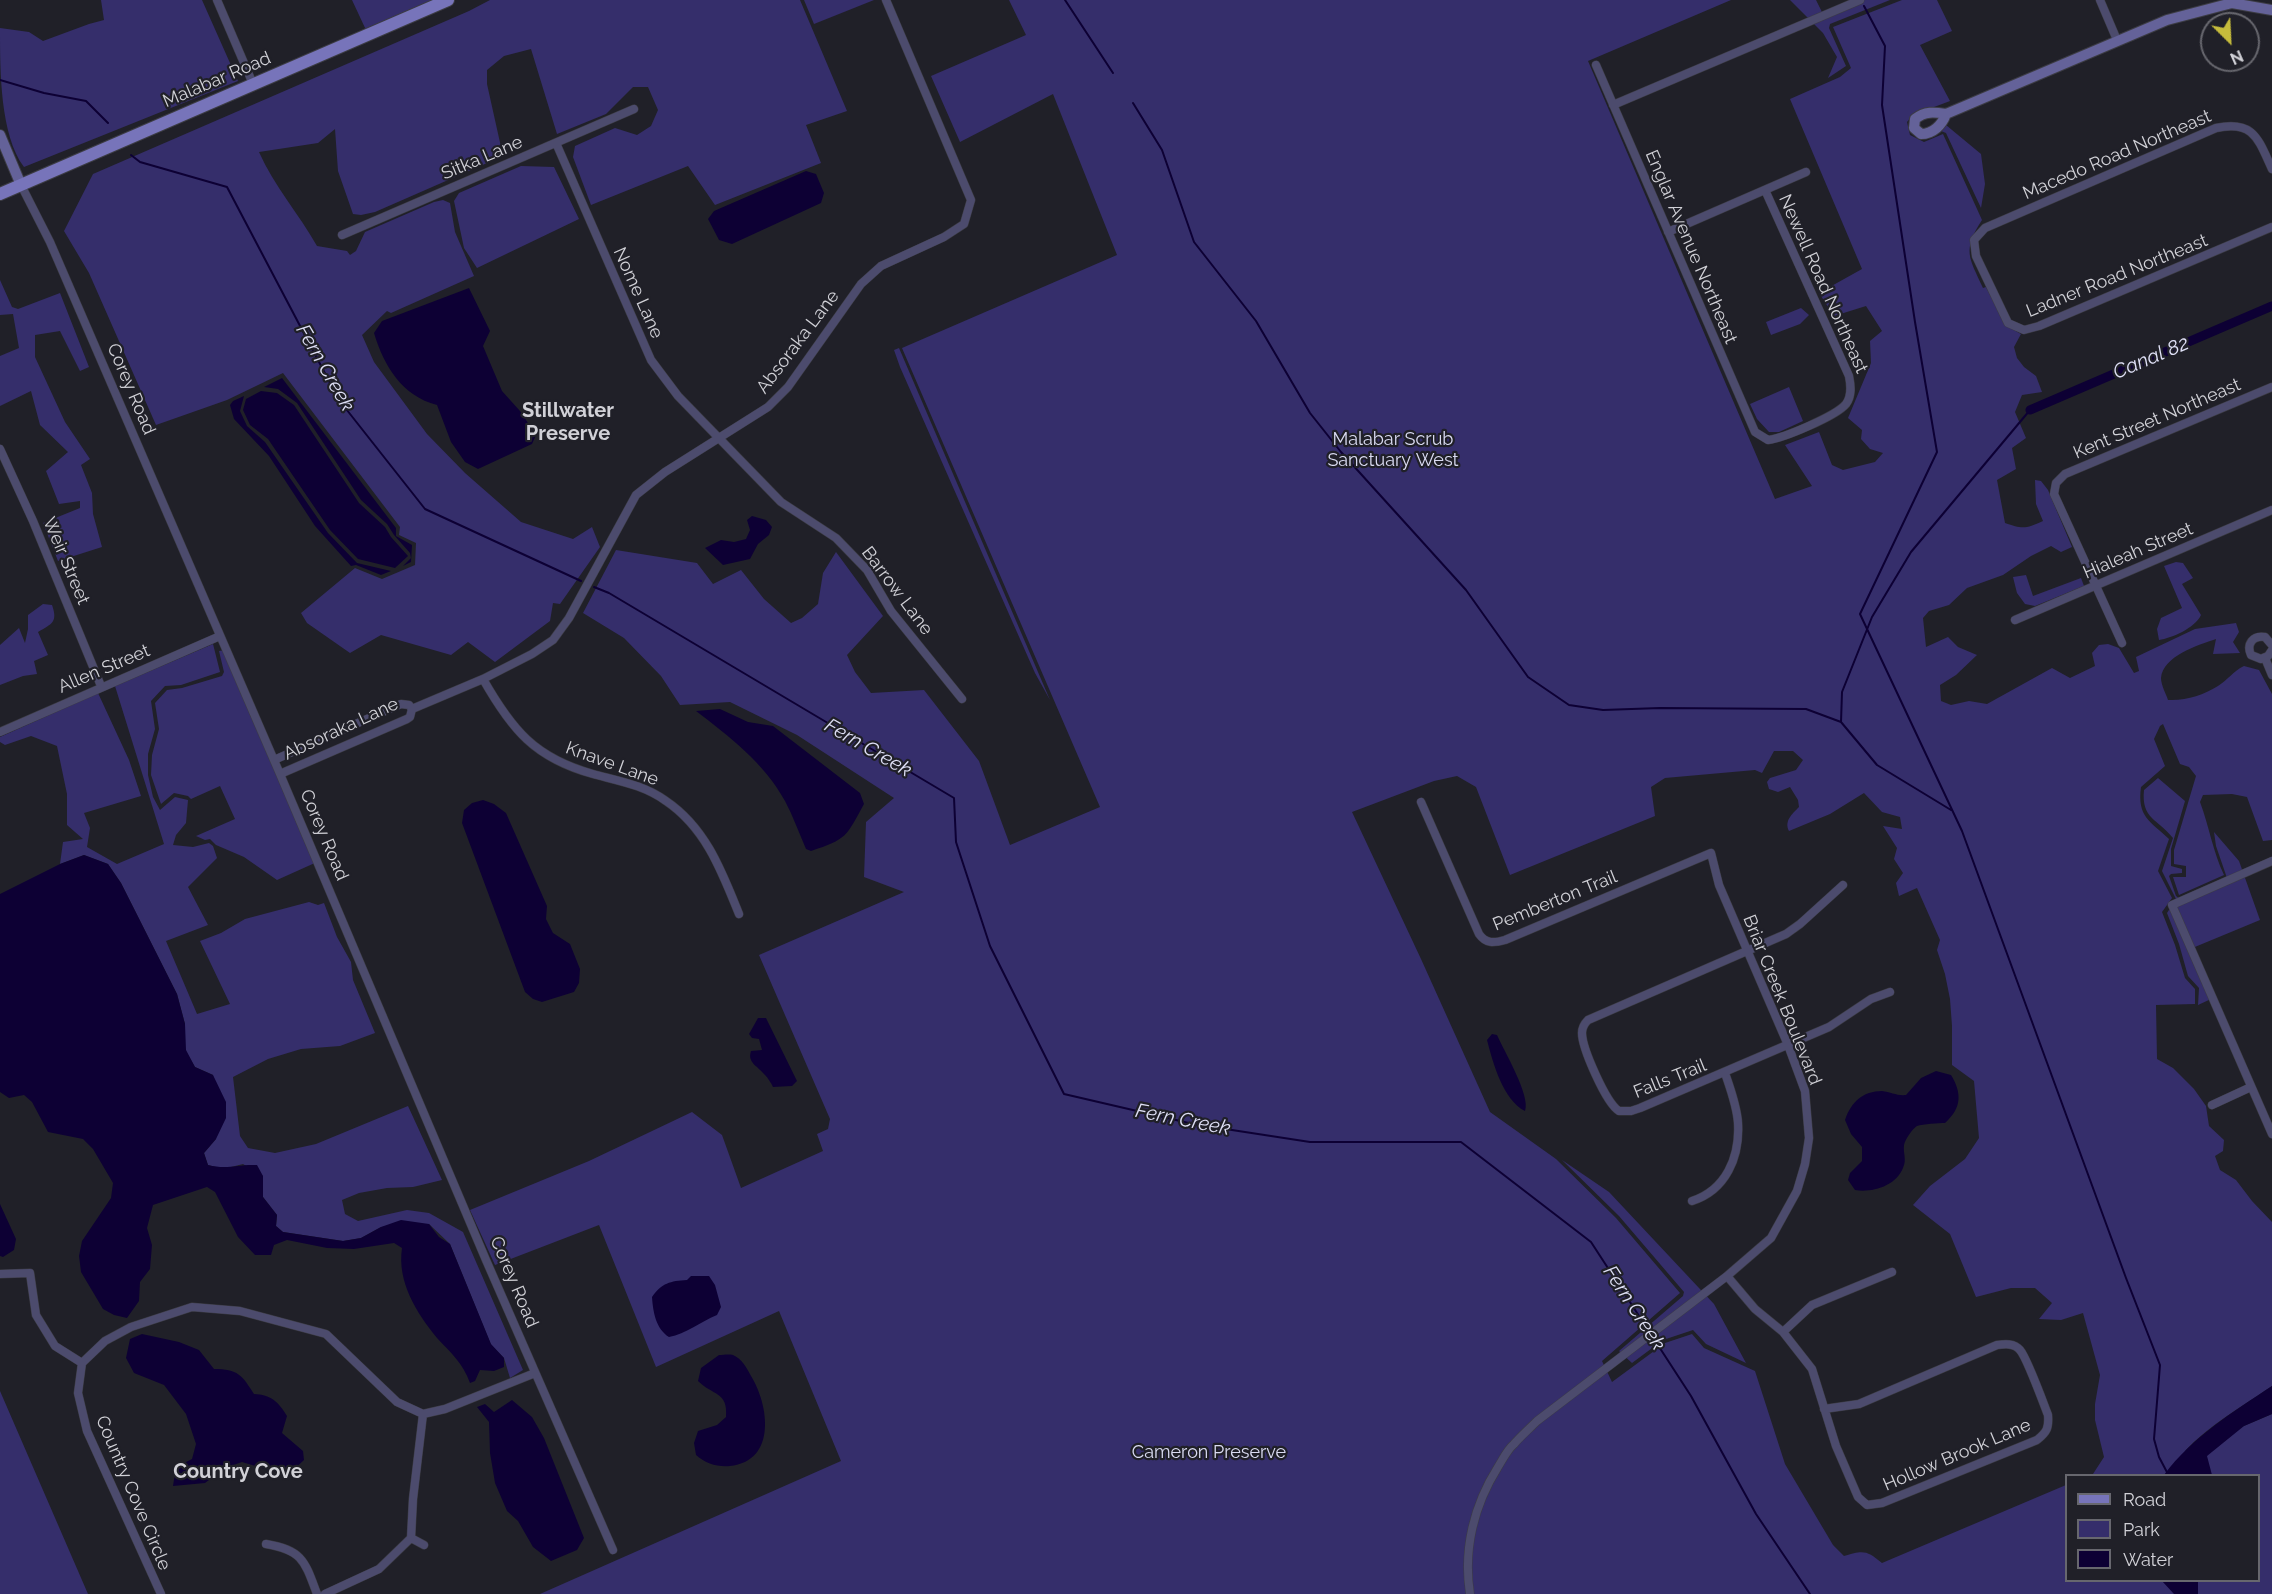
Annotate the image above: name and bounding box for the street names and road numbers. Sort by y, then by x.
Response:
street label: Malabar Road [160,48,274,112]
street label: Macedo Road Northeast [2020,105,2214,205]
street label: Sitka Lane [438,131,526,185]
street label: Englar Avenue Northeast [1640,147,1742,347]
street label: Newell Road Northeast [1774,191,1872,377]
street label: Ladner Road Northeast [2023,230,2211,322]
street label: Nome Lane [608,244,668,342]
street label: Absoraka Lane [752,286,844,398]
street label: Corey Road [102,340,160,438]
street label: Kent Street Northeast [2070,374,2244,464]
street label: Weir Street [38,514,94,608]
street label: Hialeah Street [2080,518,2196,584]
street label: Barrow Lane [857,543,937,639]
street label: Allen Street [55,640,153,698]
street label: Absoraka Lane [280,693,402,765]
street label: Knave Lane [563,737,661,791]
street label: Corey Road [295,786,353,884]
street label: Pemberton Trail [1490,866,1620,936]
street label: Briar Creek Boulevard [1738,912,1826,1088]
street label: Falls Trail [1630,1055,1710,1103]
street label: Corey Road [485,1233,543,1331]
street label: Country Cove Circle [91,1413,175,1573]
street label: Hollow Brook Lane [1880,1414,2034,1496]

